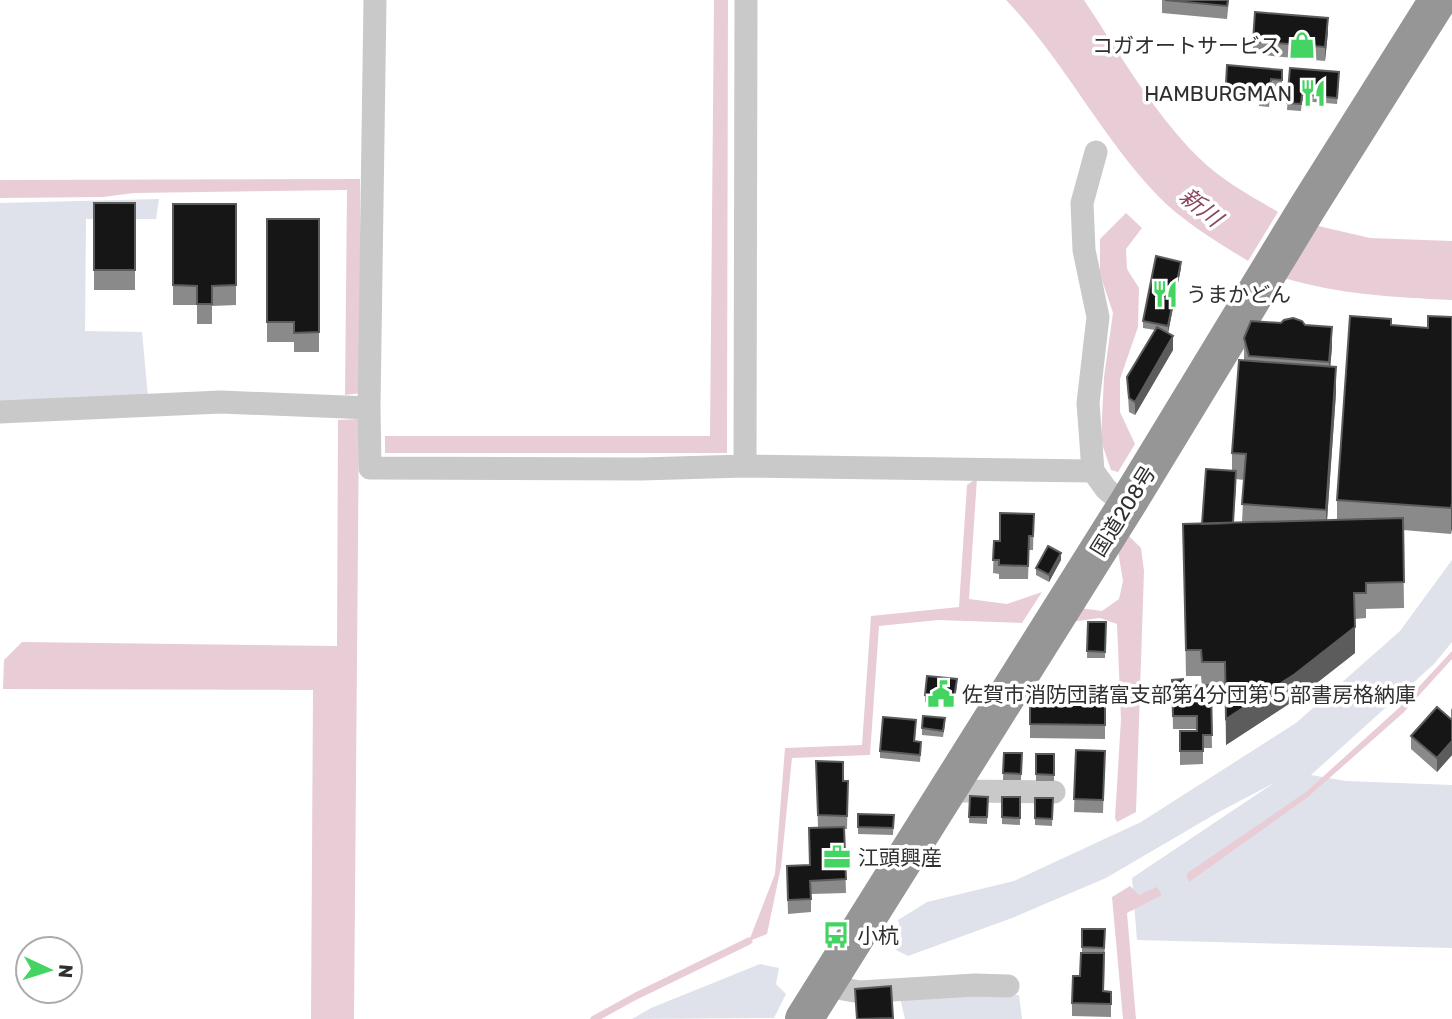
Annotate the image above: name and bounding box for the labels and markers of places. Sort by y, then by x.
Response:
shop icon: コガオートサービス [1287,30,1317,60]
place label: コガオートサービス [1092,33,1281,58]
restaurant icon: HAMBURGMAN [1298,78,1328,108]
place label: HAMBURGMAN [1144,81,1292,106]
restaurant icon: うまかどん [1150,279,1180,309]
place label: うまかどん [1186,282,1291,307]
public building icon: 佐賀市消防団諸富支部第4分団第５部書房格納庫 [926,679,956,709]
place label: 佐賀市消防団諸富支部第4分団第５部書房格納庫 [962,682,1416,707]
office icon: 江頭興産 [822,842,852,872]
place label: 江頭興産 [858,845,942,870]
bus stop icon: 小杭 [821,920,851,950]
place label: 小杭 [857,923,899,948]

